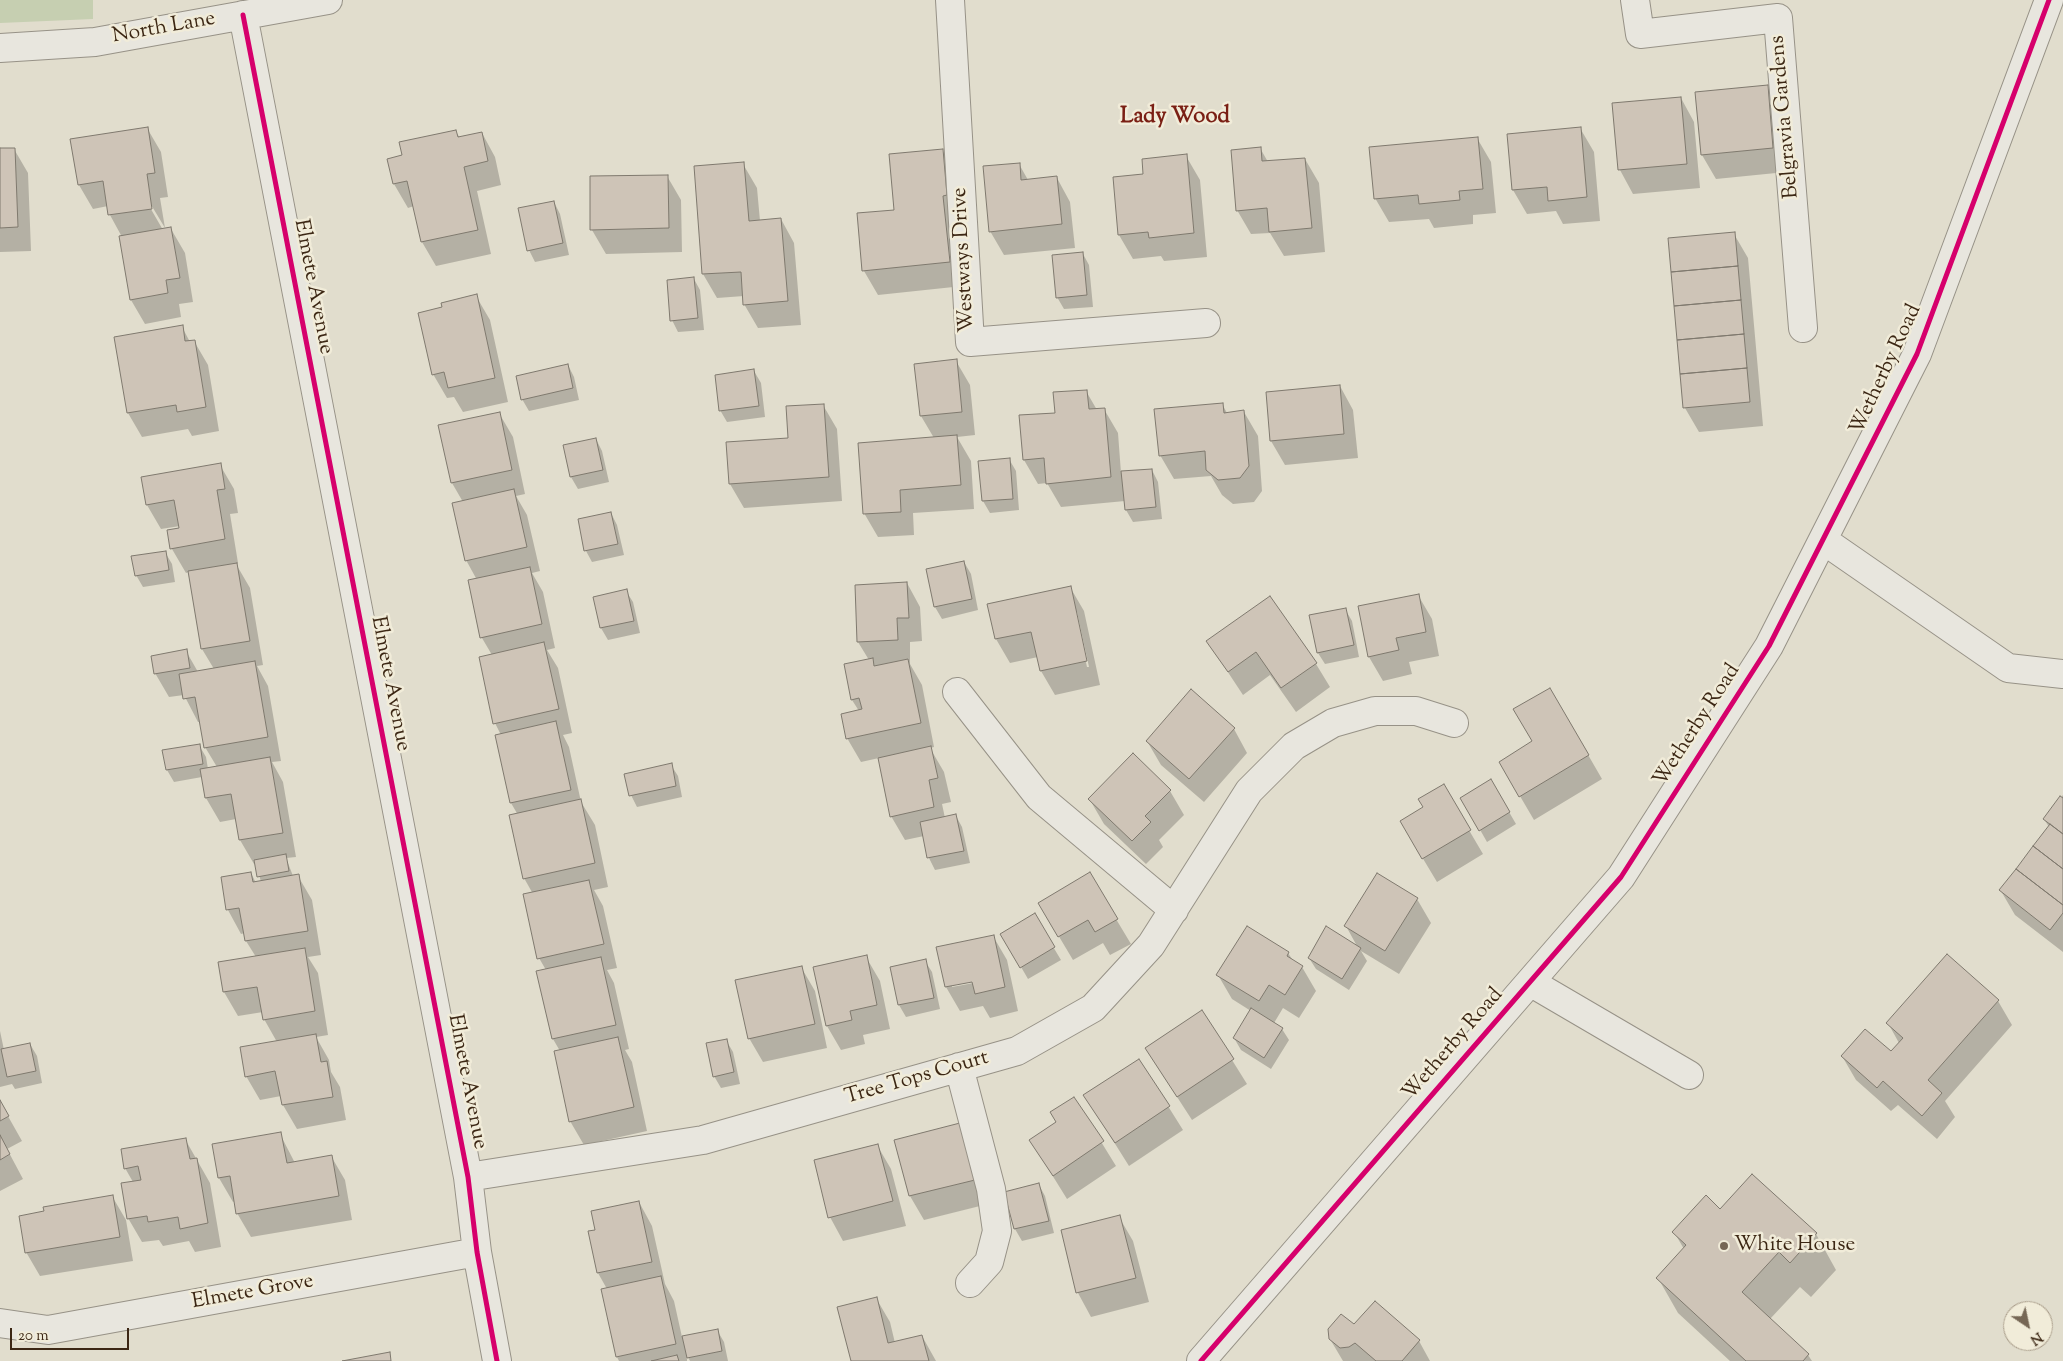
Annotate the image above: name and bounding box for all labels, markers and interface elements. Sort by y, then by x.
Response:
street label: North Lane [111,8,217,50]
street label: Belgravia Gardens [1766,34,1806,200]
district label: Lady Wood [1120,105,1230,131]
street label: Westways Drive [949,187,981,333]
street label: Elmete Avenue [287,217,337,357]
street label: Wetherby Road [1846,301,1928,439]
street label: Elmete Avenue [364,614,414,754]
street label: Wetherby Road [1649,660,1747,792]
street label: Wetherby Road [1398,984,1510,1106]
street label: Elmete Avenue [441,1012,491,1152]
street label: Tree Tops Court [842,1046,992,1112]
place label: White House [1734,1233,1855,1259]
marker: White House [1718,1240,1730,1252]
street label: Elmete Grove [190,1270,316,1316]
north arrow [2003,1301,2053,1351]
scale bar [12,1318,131,1350]
text: 20 m [18,1326,49,1347]
text: N [2026,1326,2046,1349]

